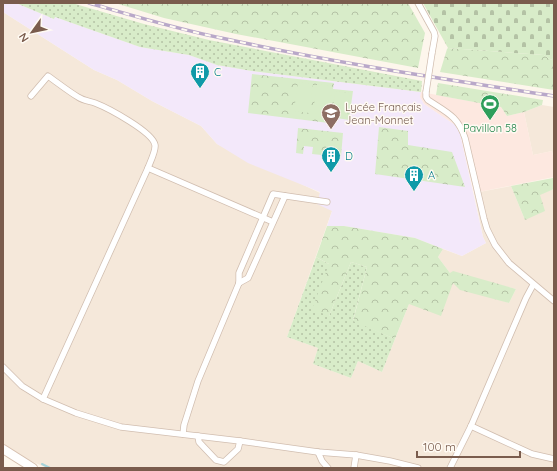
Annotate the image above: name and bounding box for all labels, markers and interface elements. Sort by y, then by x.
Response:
north arrow [12,12,52,52]
text: N [16,30,32,45]
building icon: C [189,61,211,89]
place label: C [214,65,221,79]
sports icon: Pavillon 58 [479,93,501,121]
place label: Lycée Français Jean-Monnet [345,100,421,127]
school or university icon: Lycée Français Jean-Monnet [320,102,342,130]
place label: Pavillon 58 [463,121,517,135]
building icon: D [320,145,342,173]
place label: D [345,149,353,163]
building icon: A [403,164,425,192]
place label: A [428,168,435,182]
scale bar [417,433,520,459]
text: 100 m [423,439,456,454]

